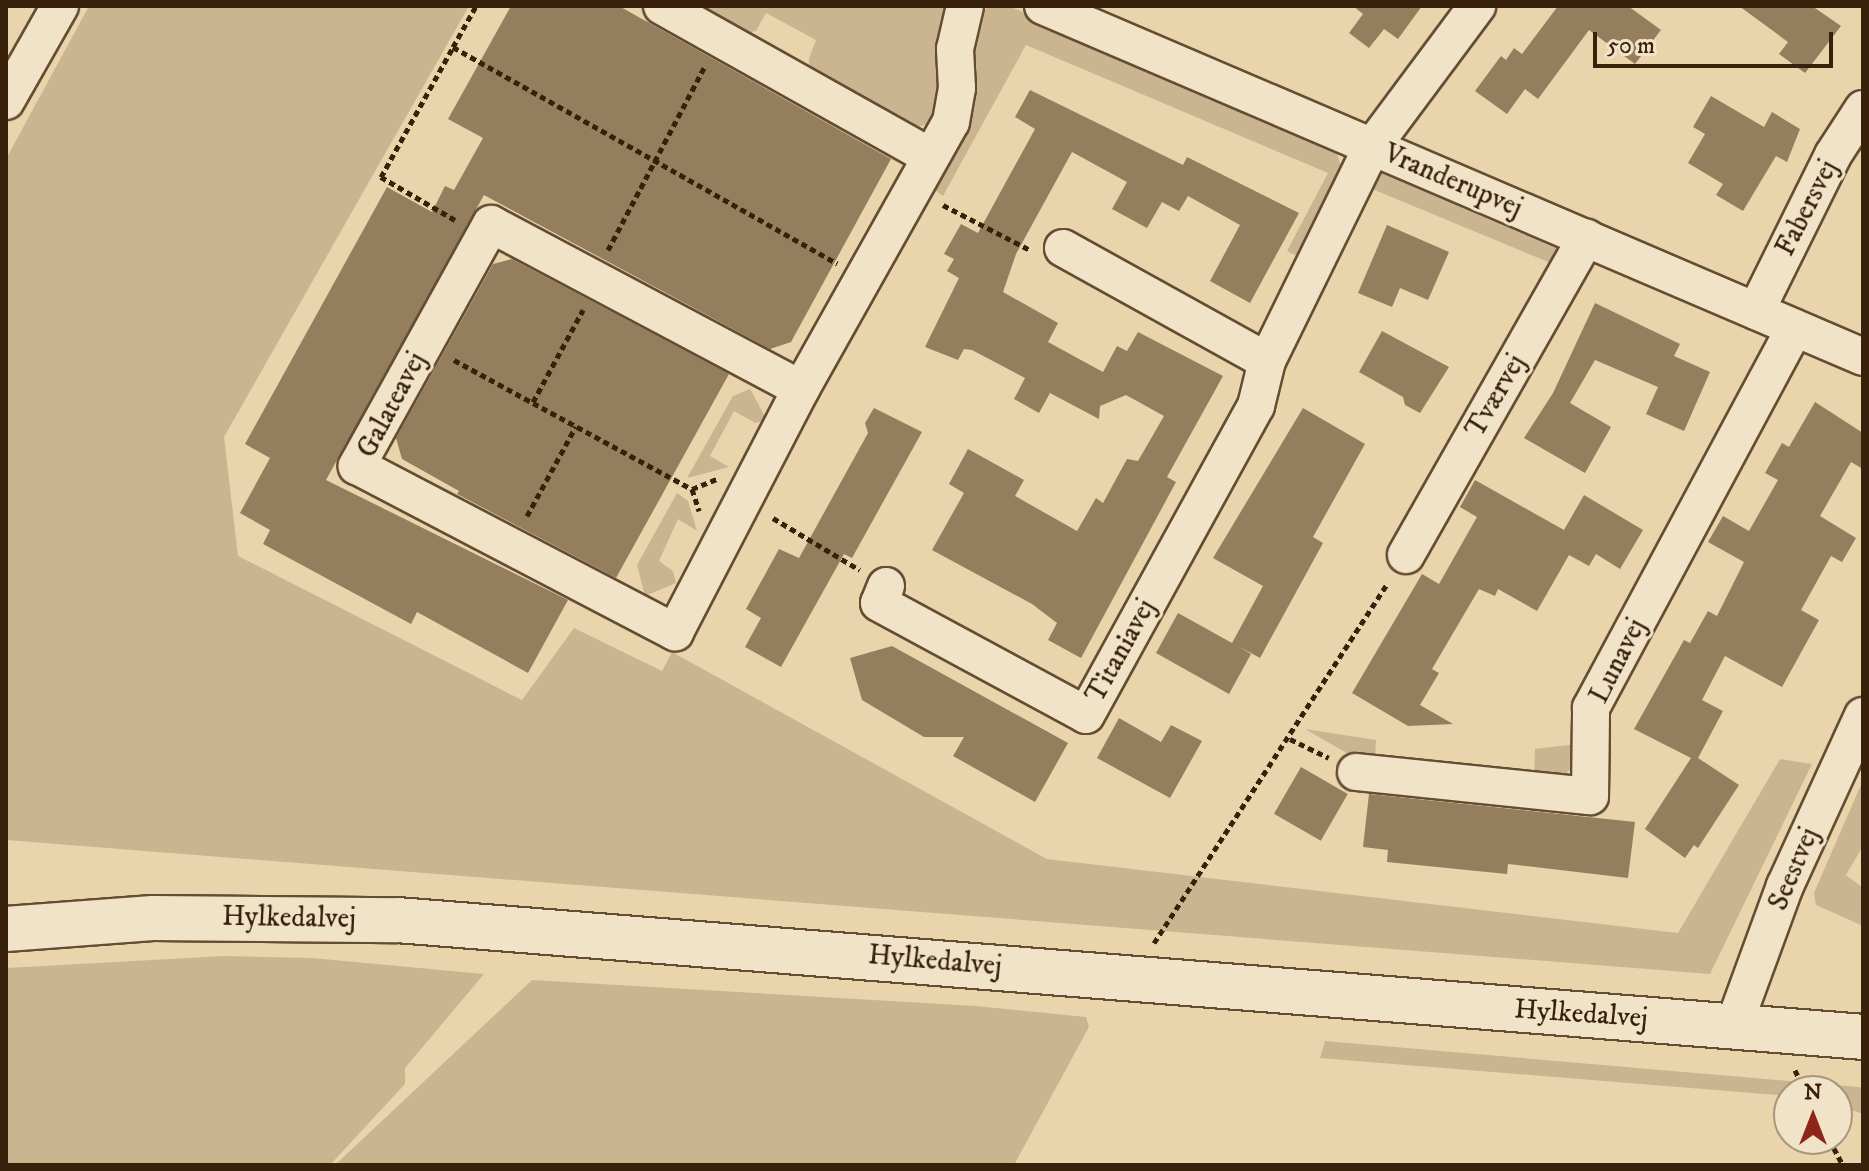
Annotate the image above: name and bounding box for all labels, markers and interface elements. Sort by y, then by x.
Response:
scale bar [1597,16,1837,66]
text: 50 m [1607,31,1655,61]
street label: Vranderupvej [1379,137,1527,225]
street label: Fabersvej [1769,154,1845,262]
street label: Galateavej [350,346,434,464]
street label: Tværvej [1459,348,1533,444]
street label: Titaniavej [1079,593,1163,709]
street label: Lunavej [1582,613,1654,709]
street label: Seestvej [1762,822,1826,916]
street label: Hylkedalvej [222,900,356,936]
street label: Hylkedalvej [867,938,1003,984]
street label: Hylkedalvej [1513,993,1649,1035]
north arrow [1773,1075,1853,1155]
text: N [1804,1079,1822,1106]

